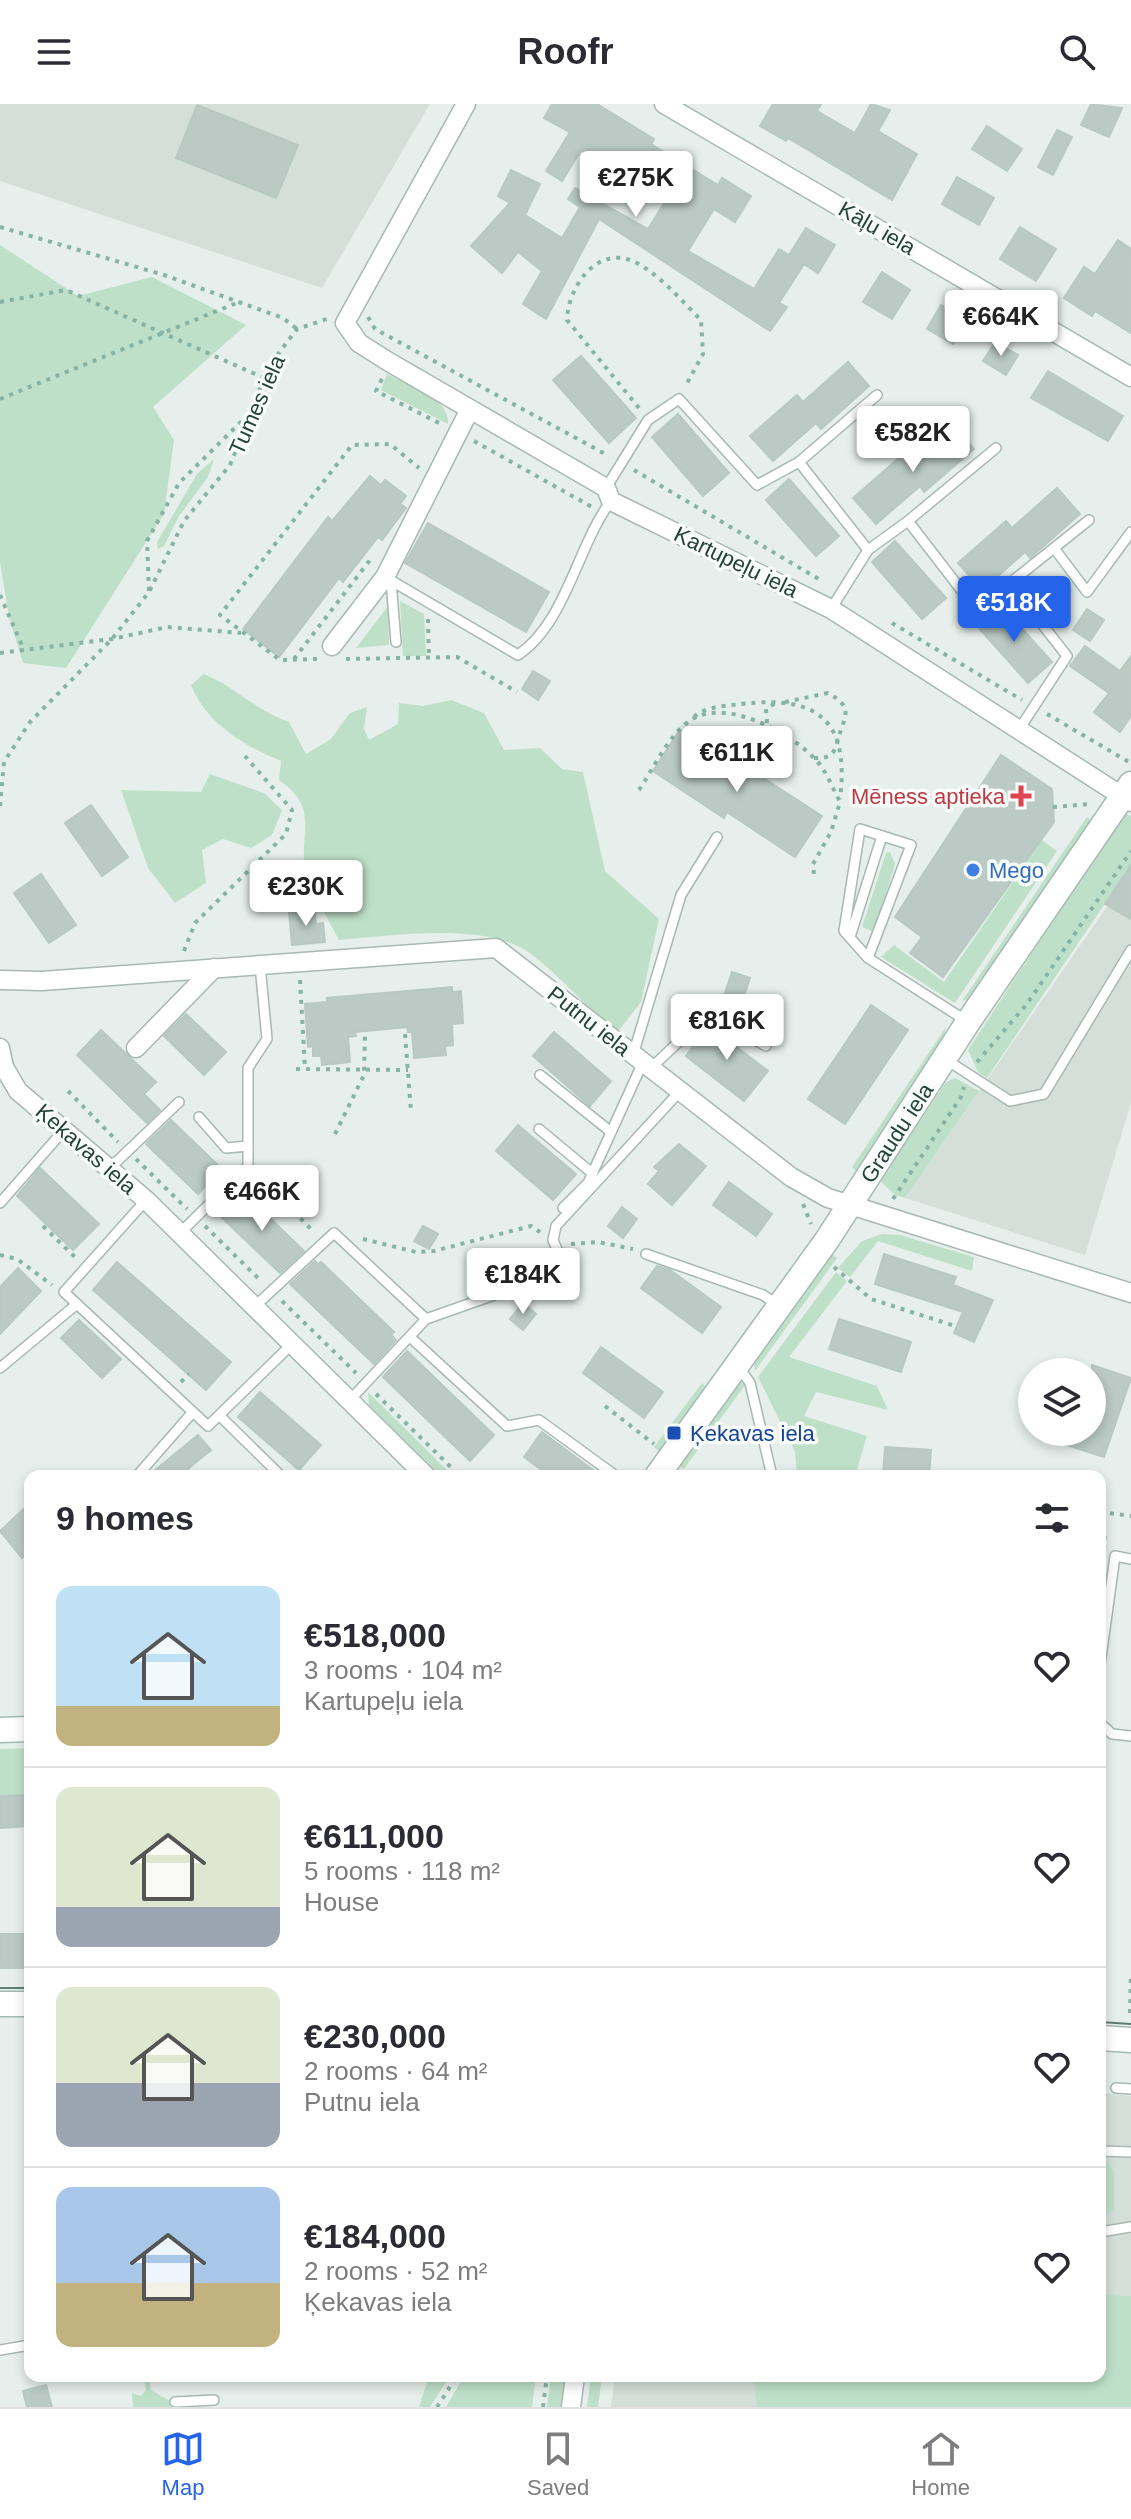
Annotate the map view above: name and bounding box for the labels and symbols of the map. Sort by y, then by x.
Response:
pin: €275K [580,151,692,219]
street label: Kāļu iela [834,196,920,260]
pin: €664K [945,290,1057,358]
street label: Tumes iela [224,350,290,459]
pin: €582K [857,406,969,474]
street label: Kartupeļu iela [670,521,803,603]
pin: €518K [958,576,1070,644]
pin: €611K [681,726,793,794]
place label: Mēness aptieka [851,784,1006,809]
marker: Mēness aptieka [1012,787,1030,805]
place label: Mego [989,858,1044,883]
pin: €230K [250,860,362,928]
marker: Mego [964,861,982,879]
street label: Putnu iela [543,981,636,1061]
pin: €816K [671,994,783,1062]
street label: Graudu iela [856,1078,939,1188]
street label: Ķekavas iela [31,1099,142,1200]
pin: €466K [206,1165,318,1233]
pin: €184K [467,1248,579,1316]
place label: Ķekavas iela [690,1421,816,1446]
marker: Ķekavas iela [665,1424,683,1442]

